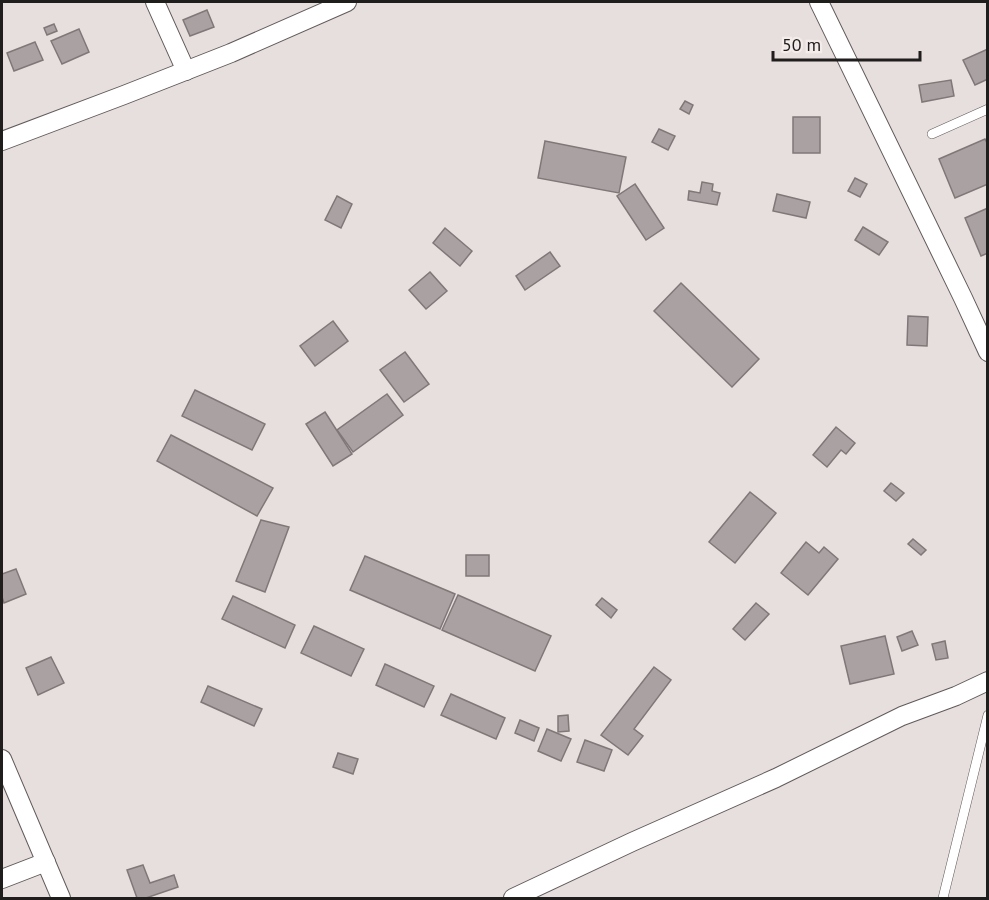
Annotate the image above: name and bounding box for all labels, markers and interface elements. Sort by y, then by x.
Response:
scale bar [773,24,920,62]
text: 50 m [782,33,821,56]

